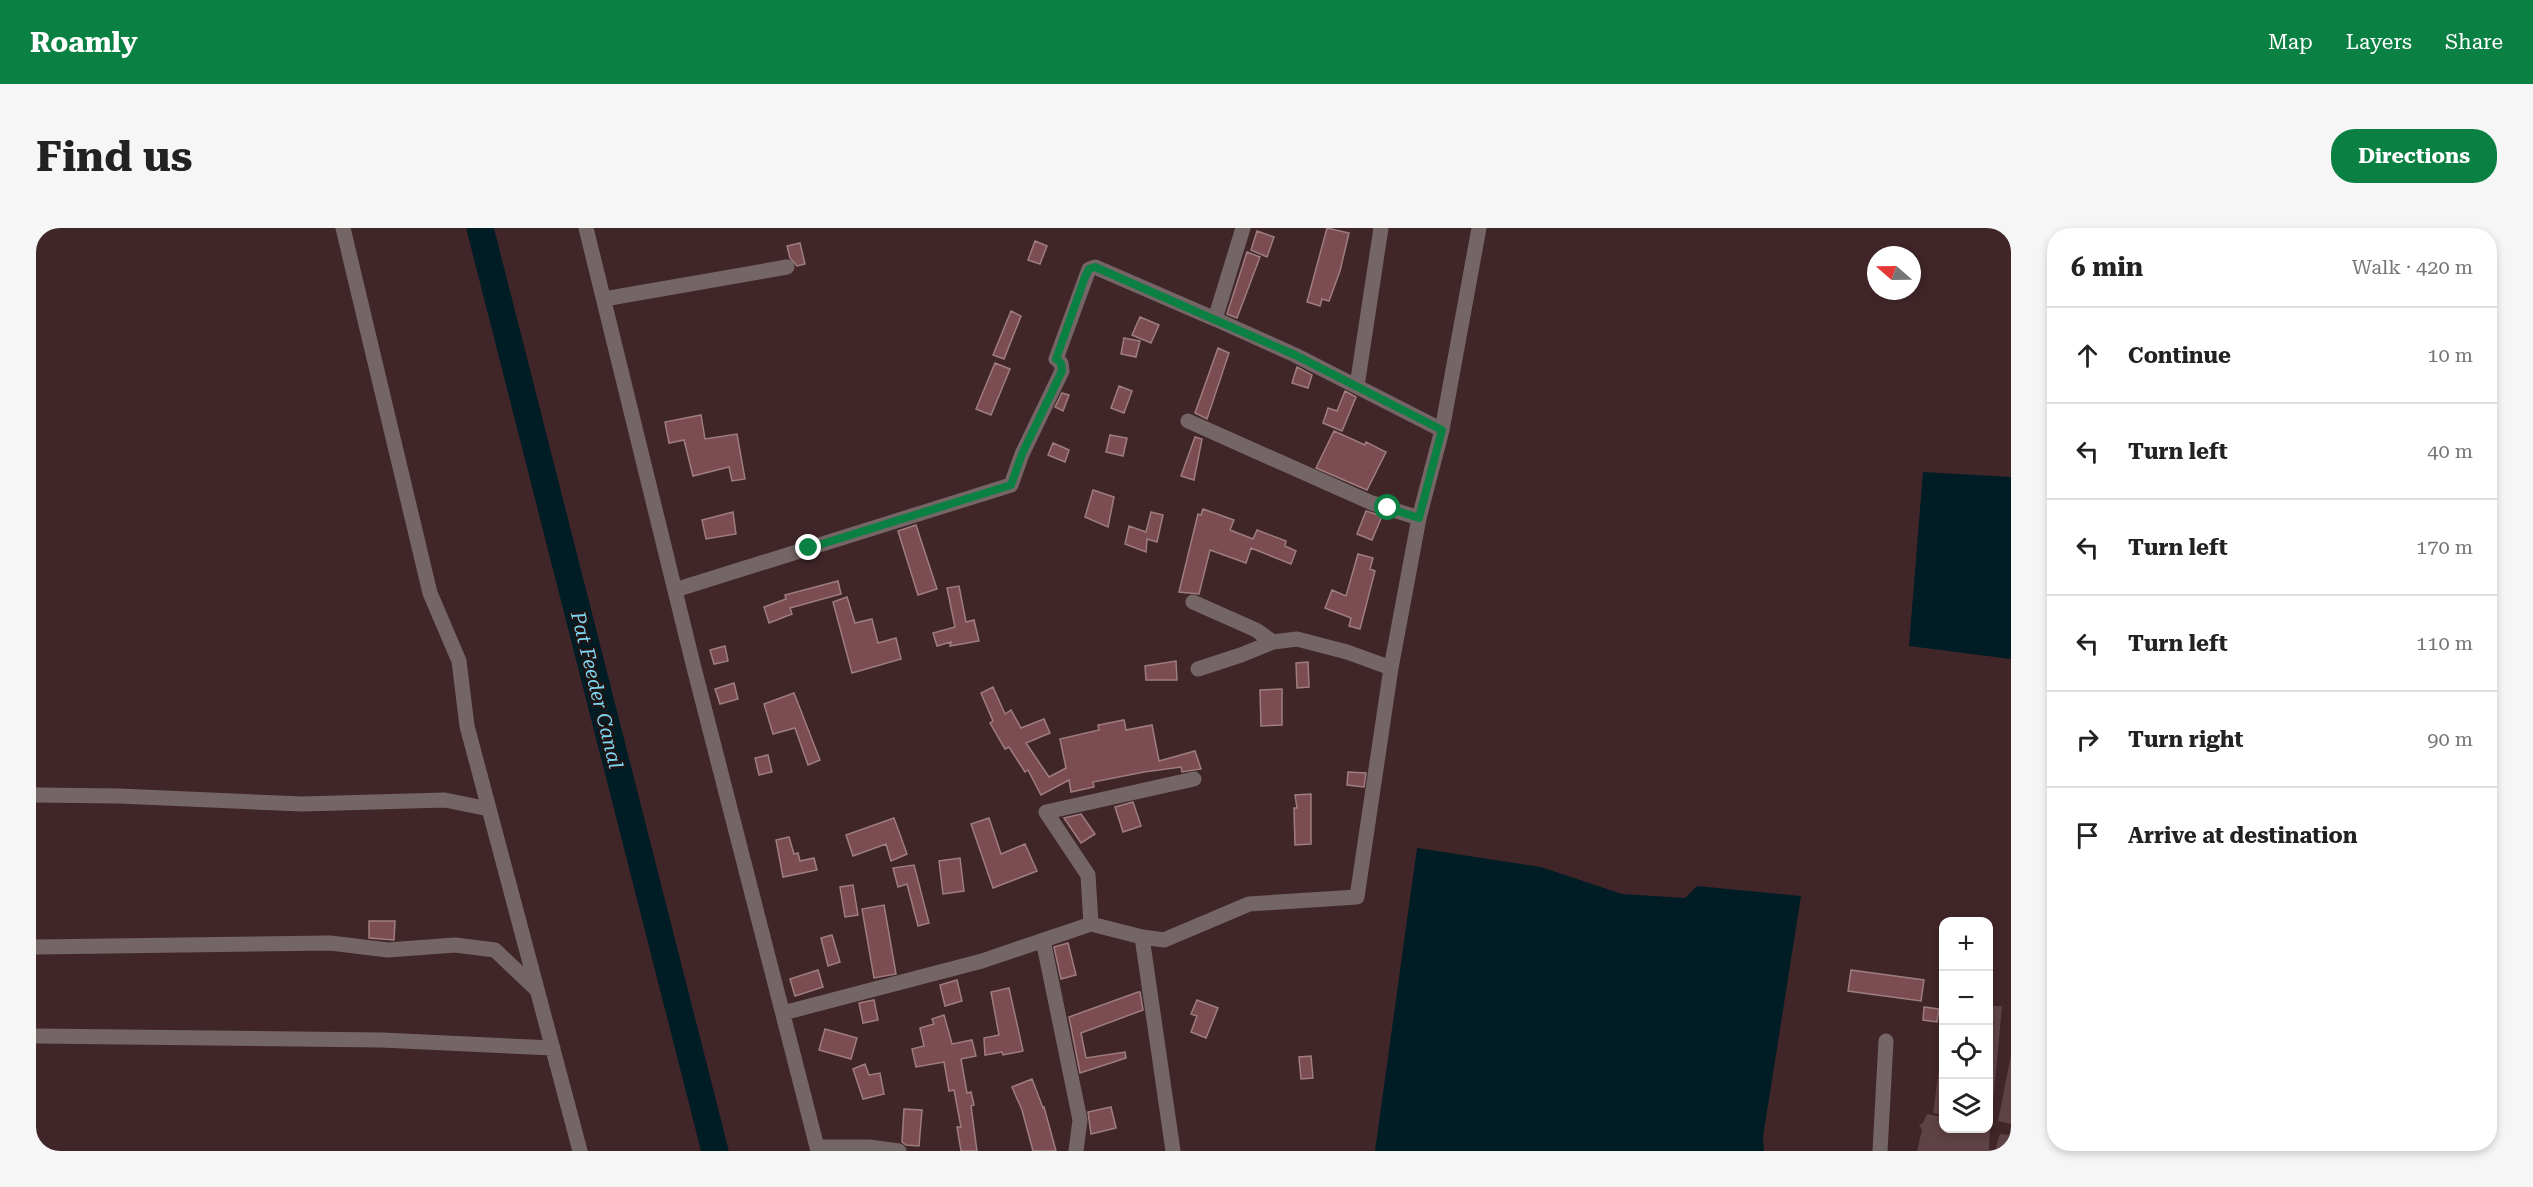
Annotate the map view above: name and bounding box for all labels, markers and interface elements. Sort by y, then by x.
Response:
text: Roamly [30,26,138,59]
text: Map [2268,30,2313,54]
text: Layers [2346,30,2412,54]
text: Share [2445,30,2503,54]
button: Directions [2331,129,2497,183]
text: Find us [36,132,193,181]
north arrow [1867,246,1921,300]
text: 6 min [2071,252,2143,282]
text: Walk · 420 m [2352,255,2473,279]
icon: ahead [2071,339,2104,372]
text: Continue [2128,343,2231,368]
text: 10 m [2427,343,2473,367]
icon: left [2071,435,2104,468]
text: Turn left [2128,439,2228,464]
text: 40 m [2427,439,2473,463]
route start [1374,494,1400,520]
icon: left [2071,531,2104,564]
route end [795,534,821,560]
text: Turn left [2128,535,2228,560]
text: 170 m [2416,535,2473,559]
water label: Pat Feeder Canal [566,608,628,771]
icon: left [2071,627,2104,660]
text: Turn left [2128,631,2228,656]
text: 110 m [2416,631,2473,655]
icon: right [2071,723,2104,756]
text: Turn right [2128,727,2243,752]
text: 90 m [2427,727,2473,751]
icon: arrive [2071,819,2104,852]
text: Arrive at destination [2128,823,2357,848]
map controls [1939,917,1993,1133]
button: + [1939,917,1993,971]
button: − [1939,971,1993,1025]
button: locate [1939,1025,1993,1079]
button: layers [1939,1079,1993,1133]

